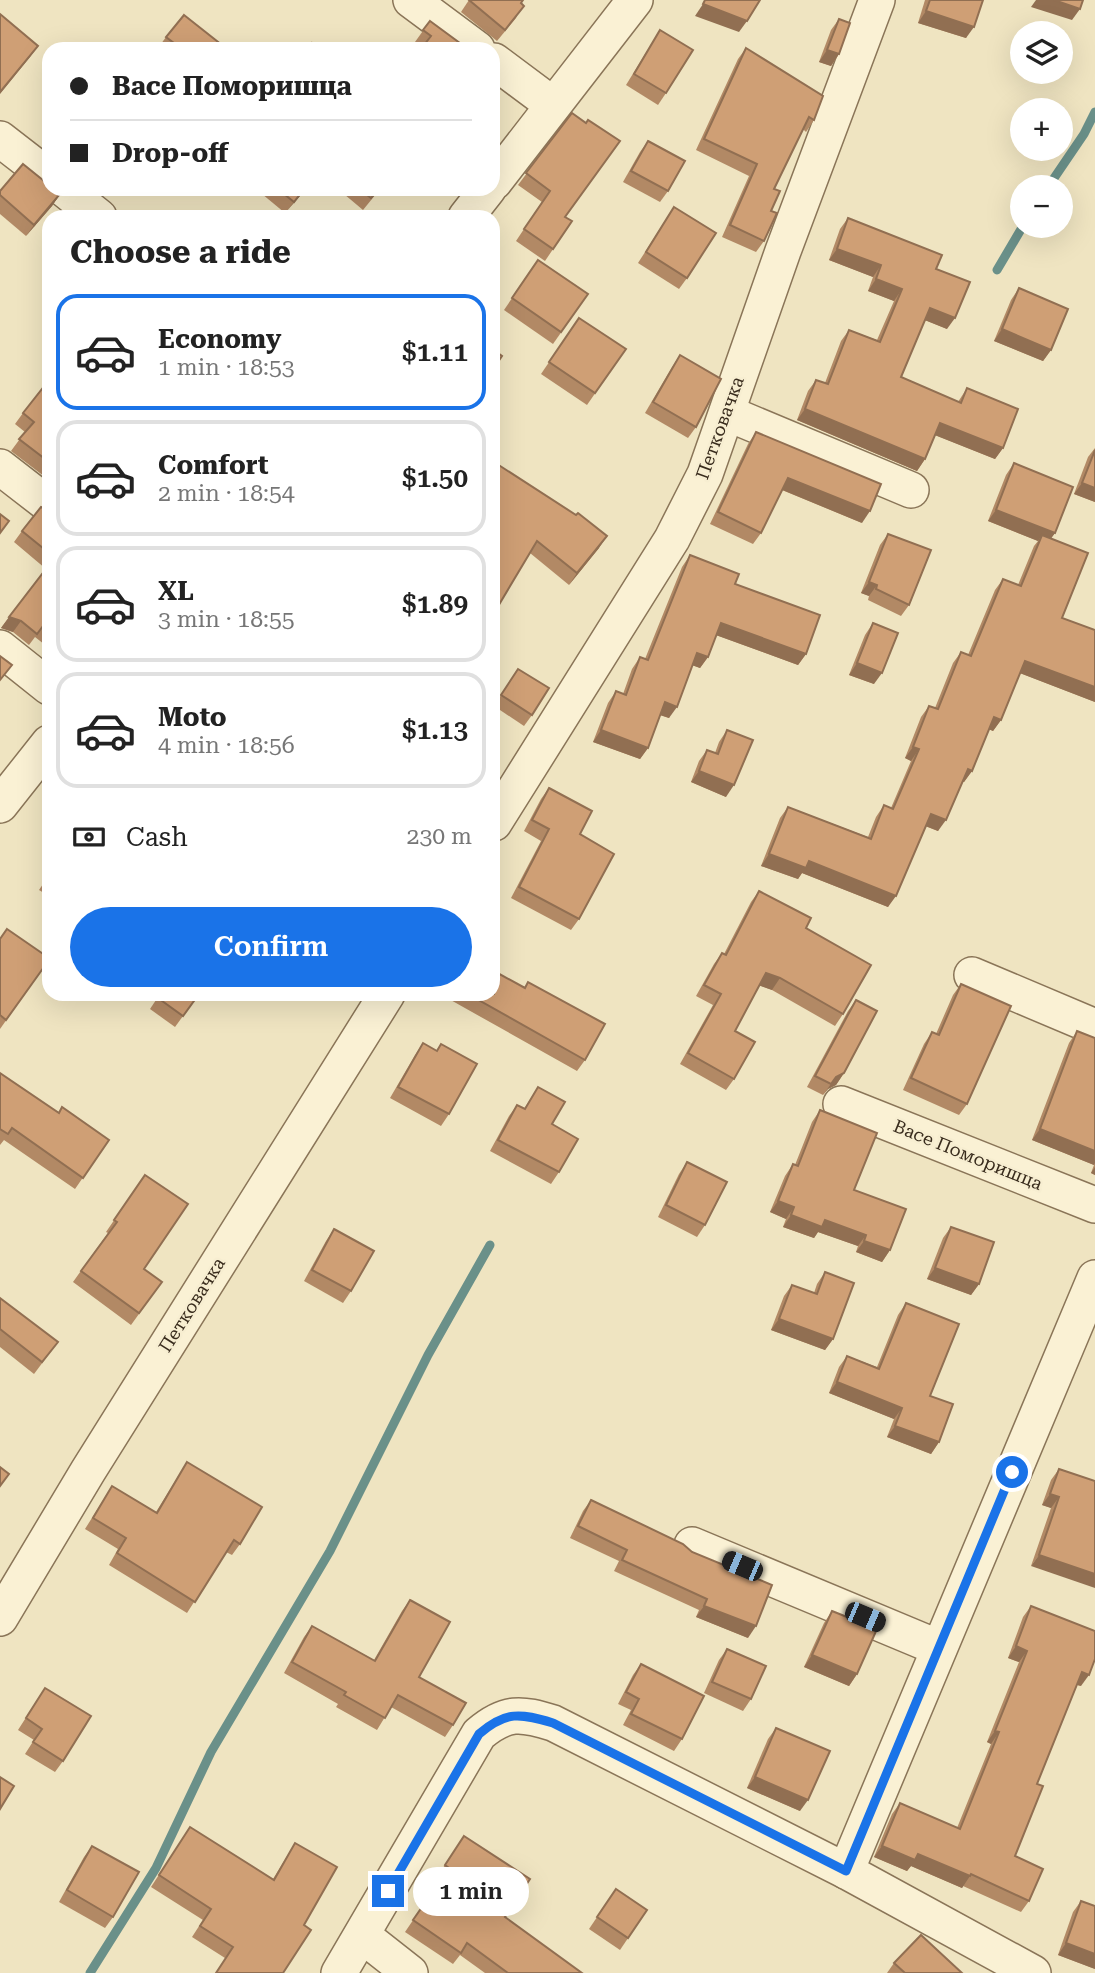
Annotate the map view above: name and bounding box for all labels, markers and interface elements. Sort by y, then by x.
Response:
map controls [1010,21,1073,238]
button: layers [1010,21,1073,84]
text: Васе Поморишца [112,71,352,101]
button: + [1010,98,1073,161]
text: Drop-off [112,138,228,168]
button: − [1010,175,1073,238]
text: Choose a ride [70,233,291,271]
icon: car [74,321,137,384]
text: Economy [158,324,281,354]
text: $1.11 [402,337,468,367]
text: 1 min · 18:53 [158,354,295,381]
street label: Петковачка [691,373,748,482]
icon: car [74,447,137,510]
text: Comfort [158,450,268,480]
text: $1.50 [402,463,468,493]
text: 2 min · 18:54 [158,480,295,507]
icon: car [74,573,137,636]
text: XL [158,576,194,606]
text: $1.89 [402,589,468,619]
text: 3 min · 18:55 [158,606,295,633]
icon: car [74,699,137,762]
text: Moto [158,702,227,732]
text: $1.13 [402,715,468,745]
text: 4 min · 18:56 [158,732,295,759]
icon: cash [70,818,108,856]
text: Cash [126,822,188,852]
text: 230 m [407,823,472,850]
button: Confirm [70,907,472,987]
street label: Васе Поморишца [891,1115,1046,1194]
street label: Петковачка [154,1253,229,1356]
route start [996,1456,1028,1488]
car [719,1548,766,1584]
car [842,1599,889,1635]
callout: 1 min [412,1867,528,1916]
route end [372,1875,404,1907]
text: 1 min [439,1878,503,1905]

